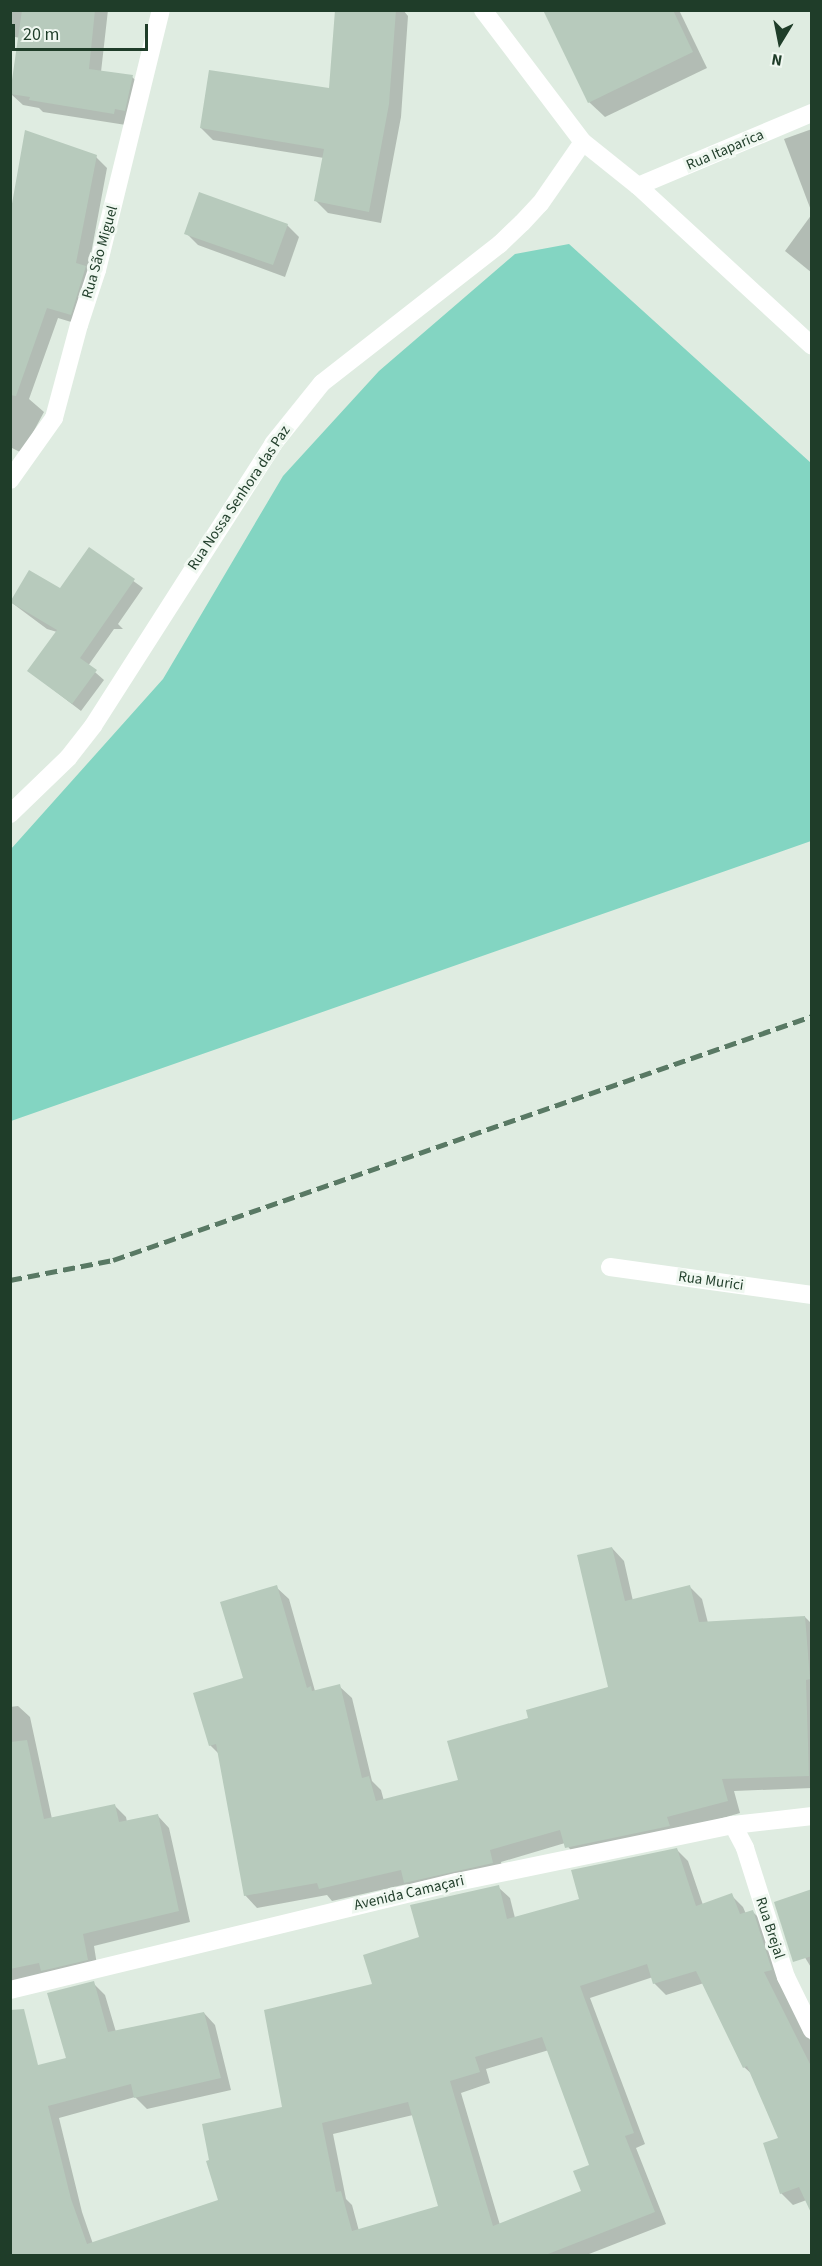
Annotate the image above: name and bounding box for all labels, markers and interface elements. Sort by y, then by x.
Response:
scale bar [15,12,152,50]
north arrow [750,12,810,72]
text: 20 m [23,22,59,47]
text: N [770,48,784,71]
street label: Rua Itaparica [684,126,766,174]
street label: Rua São Miguel [78,204,122,300]
street label: Rua Nossa Senhora das Paz [184,422,294,574]
street label: Rua Murici [677,1268,745,1294]
street label: Avenida Camaçari [352,1872,466,1914]
street label: Rua Brejal [752,1895,788,1961]

